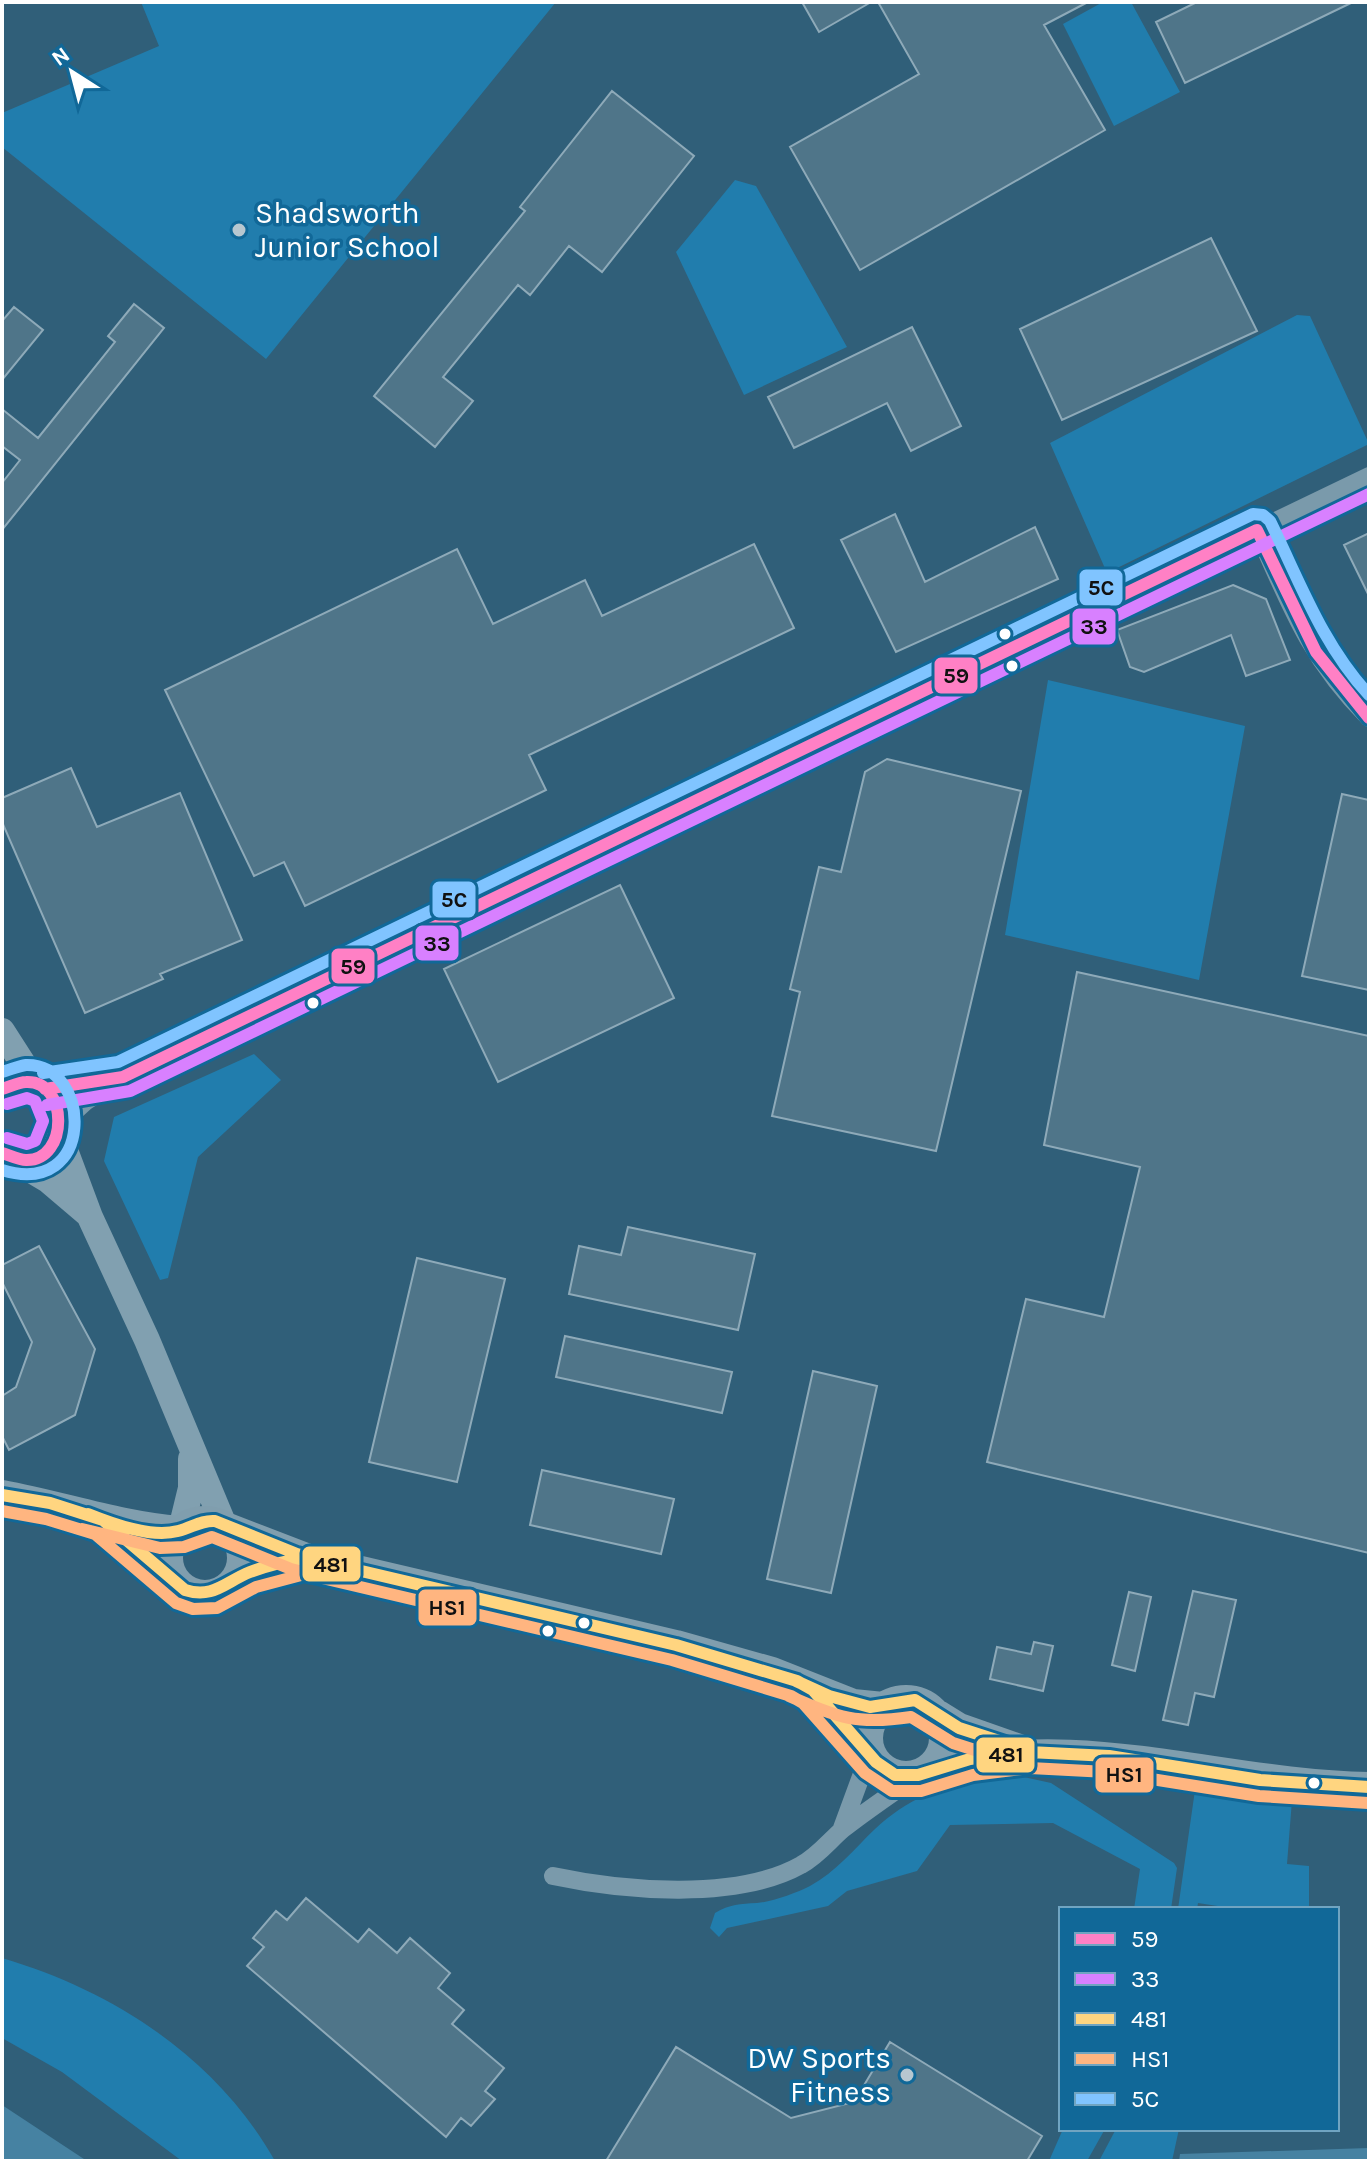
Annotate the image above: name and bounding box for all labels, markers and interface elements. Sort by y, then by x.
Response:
north arrow [32,32,112,112]
text: N [47,41,75,72]
place label: Shadsworth Junior School [255,195,440,265]
marker: Shadsworth Junior School [230,221,248,239]
line badge: 5C [1078,568,1124,607]
text: 5C [1088,575,1114,601]
line badge: 33 [1071,607,1117,646]
text: 33 [1080,614,1108,640]
unlabelled marker [997,626,1013,642]
line badge: 59 [933,656,979,695]
unlabelled marker [1004,658,1020,674]
text: 59 [943,663,969,689]
line badge: 5C [431,880,477,919]
text: 5C [441,887,467,913]
line badge: 33 [414,924,460,962]
text: 33 [423,931,451,957]
line badge: 59 [330,947,376,985]
text: 59 [340,954,366,980]
unlabelled marker [305,995,321,1011]
line badge: 481 [301,1545,362,1583]
text: 481 [313,1552,349,1578]
line badge: HS1 [417,1588,478,1627]
text: HS1 [428,1595,466,1621]
unlabelled marker [576,1615,592,1631]
unlabelled marker [540,1623,556,1639]
line badge: 481 [975,1736,1036,1774]
text: 481 [988,1742,1024,1768]
line badge: HS1 [1094,1756,1155,1794]
text: HS1 [1105,1762,1143,1788]
unlabelled marker [1306,1775,1322,1791]
legend [1059,1907,1339,2131]
text: 59 [1131,1925,1158,1953]
text: 33 [1131,1965,1159,1993]
text: 481 [1131,2005,1167,2033]
place label: DW Sports Fitness [747,2040,891,2110]
text: HS1 [1131,2045,1169,2073]
marker: DW Sports Fitness [898,2066,916,2084]
text: 5C [1131,2085,1159,2113]

